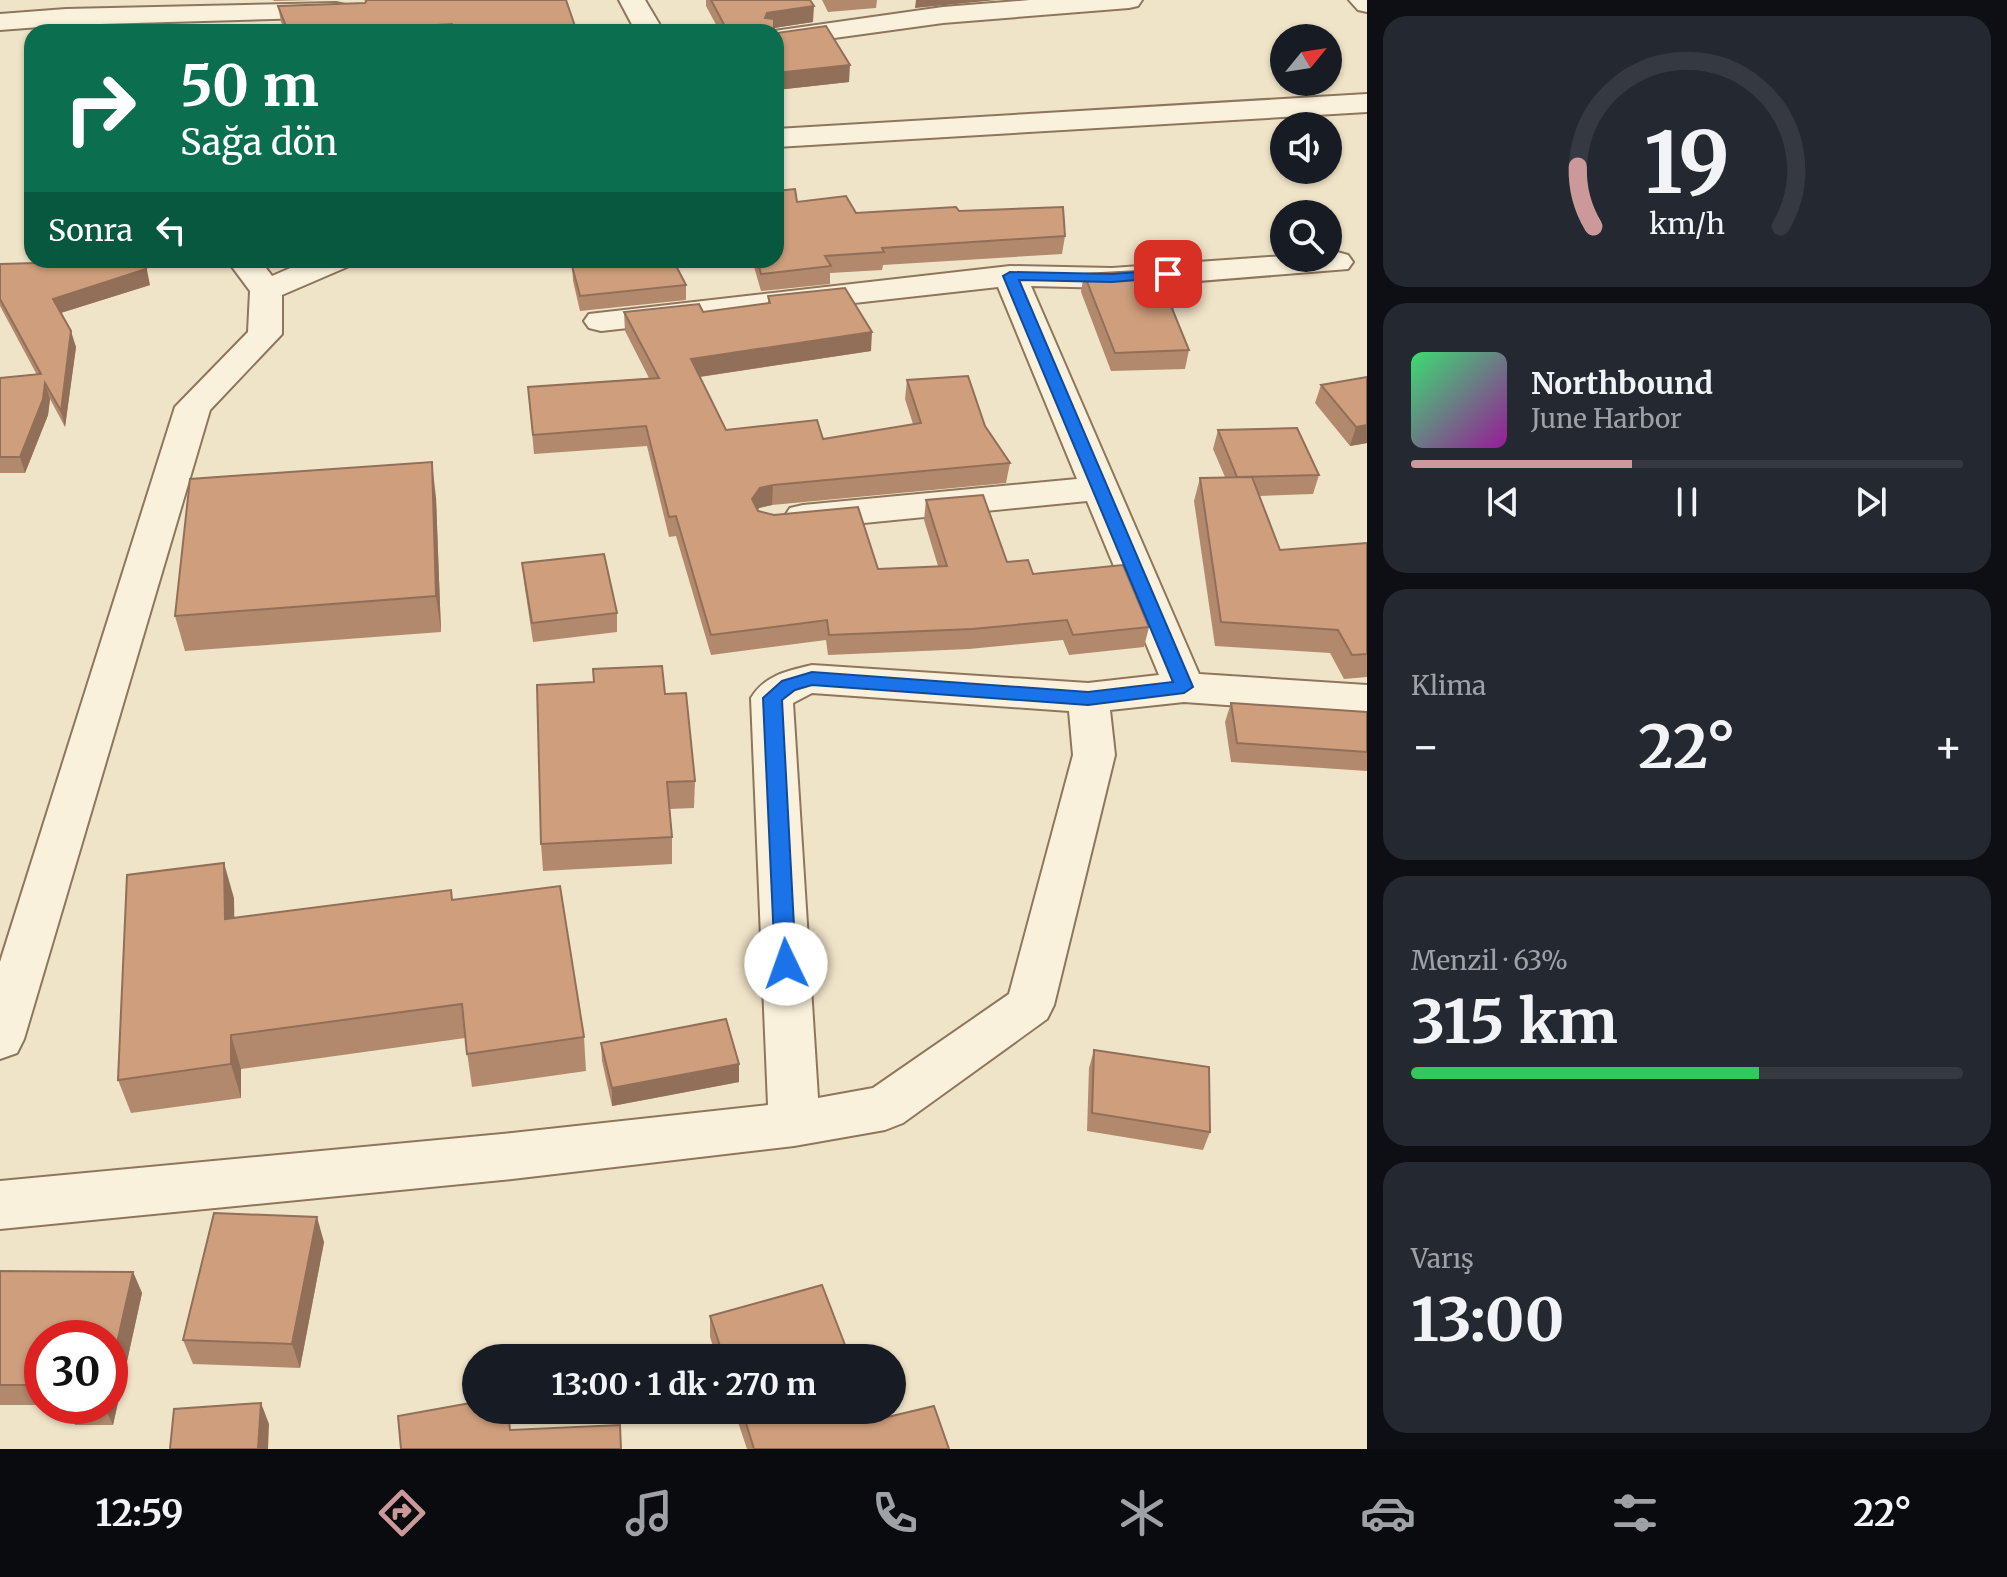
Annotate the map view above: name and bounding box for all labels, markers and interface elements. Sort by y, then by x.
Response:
north arrow [1270,24,1342,96]
map controls [1270,24,1342,272]
text: 50 m [180,51,319,121]
icon: right [48,56,152,160]
text: 19 [1644,111,1730,216]
button: sound [1270,112,1342,184]
text: Sağa dön [180,120,338,165]
button: search [1270,200,1342,272]
text: km/h [1649,206,1725,242]
icon: left [149,208,193,252]
text: Sonra [48,211,133,249]
pin [1134,240,1202,308]
icon: arrive [1146,252,1190,296]
text: Northbound [1531,364,1713,402]
text: June Harbor [1531,402,1682,435]
icon: previous [1481,480,1525,524]
icon: pause [1665,480,1709,524]
icon: next [1849,480,1893,524]
text: Klima [1411,669,1486,702]
text: 22° [1638,709,1736,784]
text: − [1411,719,1440,774]
text: + [1934,719,1963,774]
position arrow [744,922,828,1006]
text: Menzil · 63% [1411,944,1568,977]
text: 315 km [1411,984,1618,1059]
text: Varış [1411,1242,1474,1275]
text: 13:00 [1411,1282,1565,1357]
speed limit sign: 30 [24,1320,128,1424]
text: 13:00 · 1 dk · 270 m [552,1365,817,1403]
icon: directions [374,1485,430,1541]
icon: music [621,1485,677,1541]
icon: phone [867,1485,923,1541]
icon: climate [1114,1485,1170,1541]
icon: car [1360,1485,1416,1541]
icon: filters [1607,1485,1663,1541]
text: 12:59 [95,1491,184,1536]
text: 22° [1853,1491,1912,1536]

